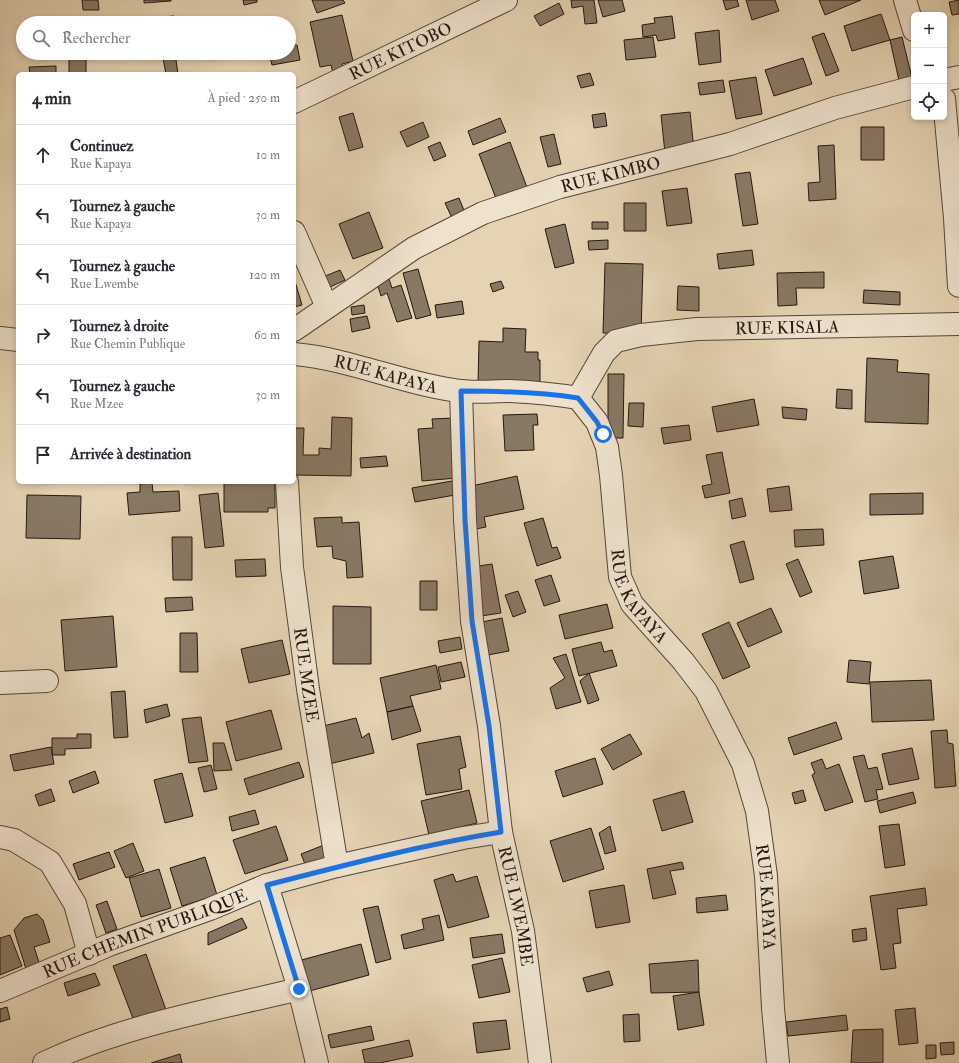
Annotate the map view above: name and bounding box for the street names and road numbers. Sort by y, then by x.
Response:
street label: RUE KITOBO [346,18,456,85]
street label: RUE KIMBO [559,152,663,197]
street label: RUE KISALA [735,316,840,339]
street label: RUE KAPAYA [332,351,439,398]
street label: RUE KAPAYA [607,548,672,648]
street label: RUE MZEE [289,626,323,724]
street label: RUE KAPAYA [751,843,780,950]
street label: RUE LWEMBE [493,844,537,967]
street label: RUE CHEMIN PUBLIQUE [40,885,250,983]

